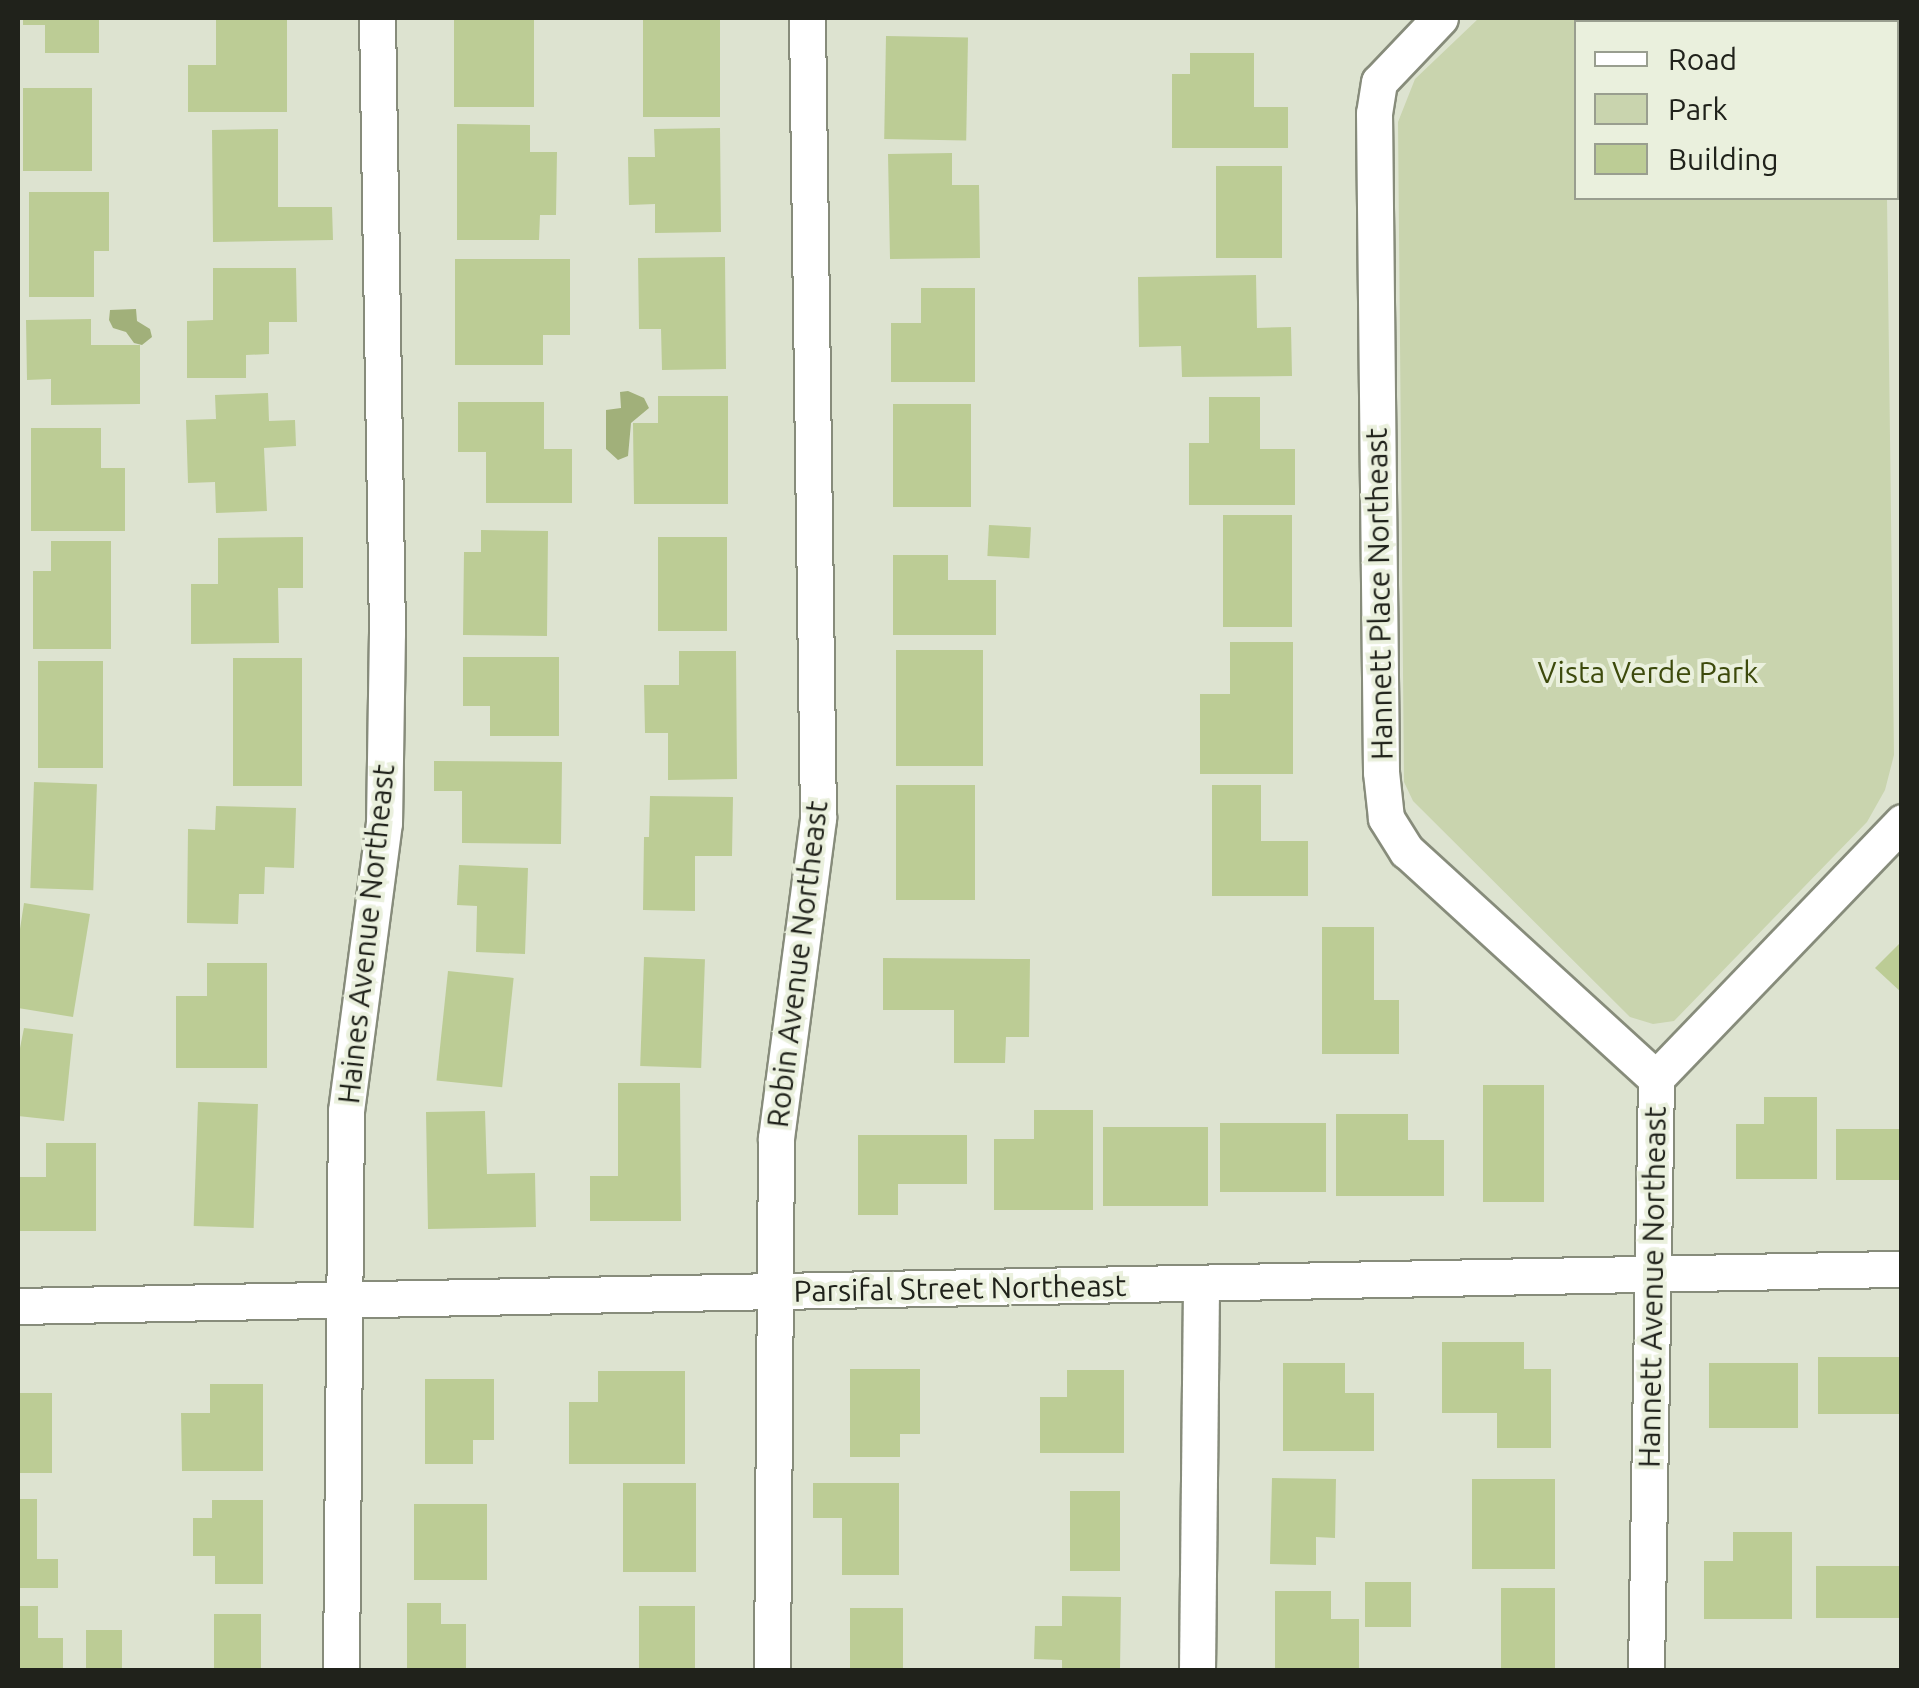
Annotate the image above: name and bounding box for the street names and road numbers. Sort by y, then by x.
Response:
street label: Hannett Place Northeast [1358,428,1400,760]
street label: Haines Avenue Northeast [330,762,402,1106]
street label: Robin Avenue Northeast [759,799,835,1129]
street label: Hannett Avenue Northeast [1631,1106,1673,1468]
street label: Parsifal Street Northeast [793,1267,1127,1309]

